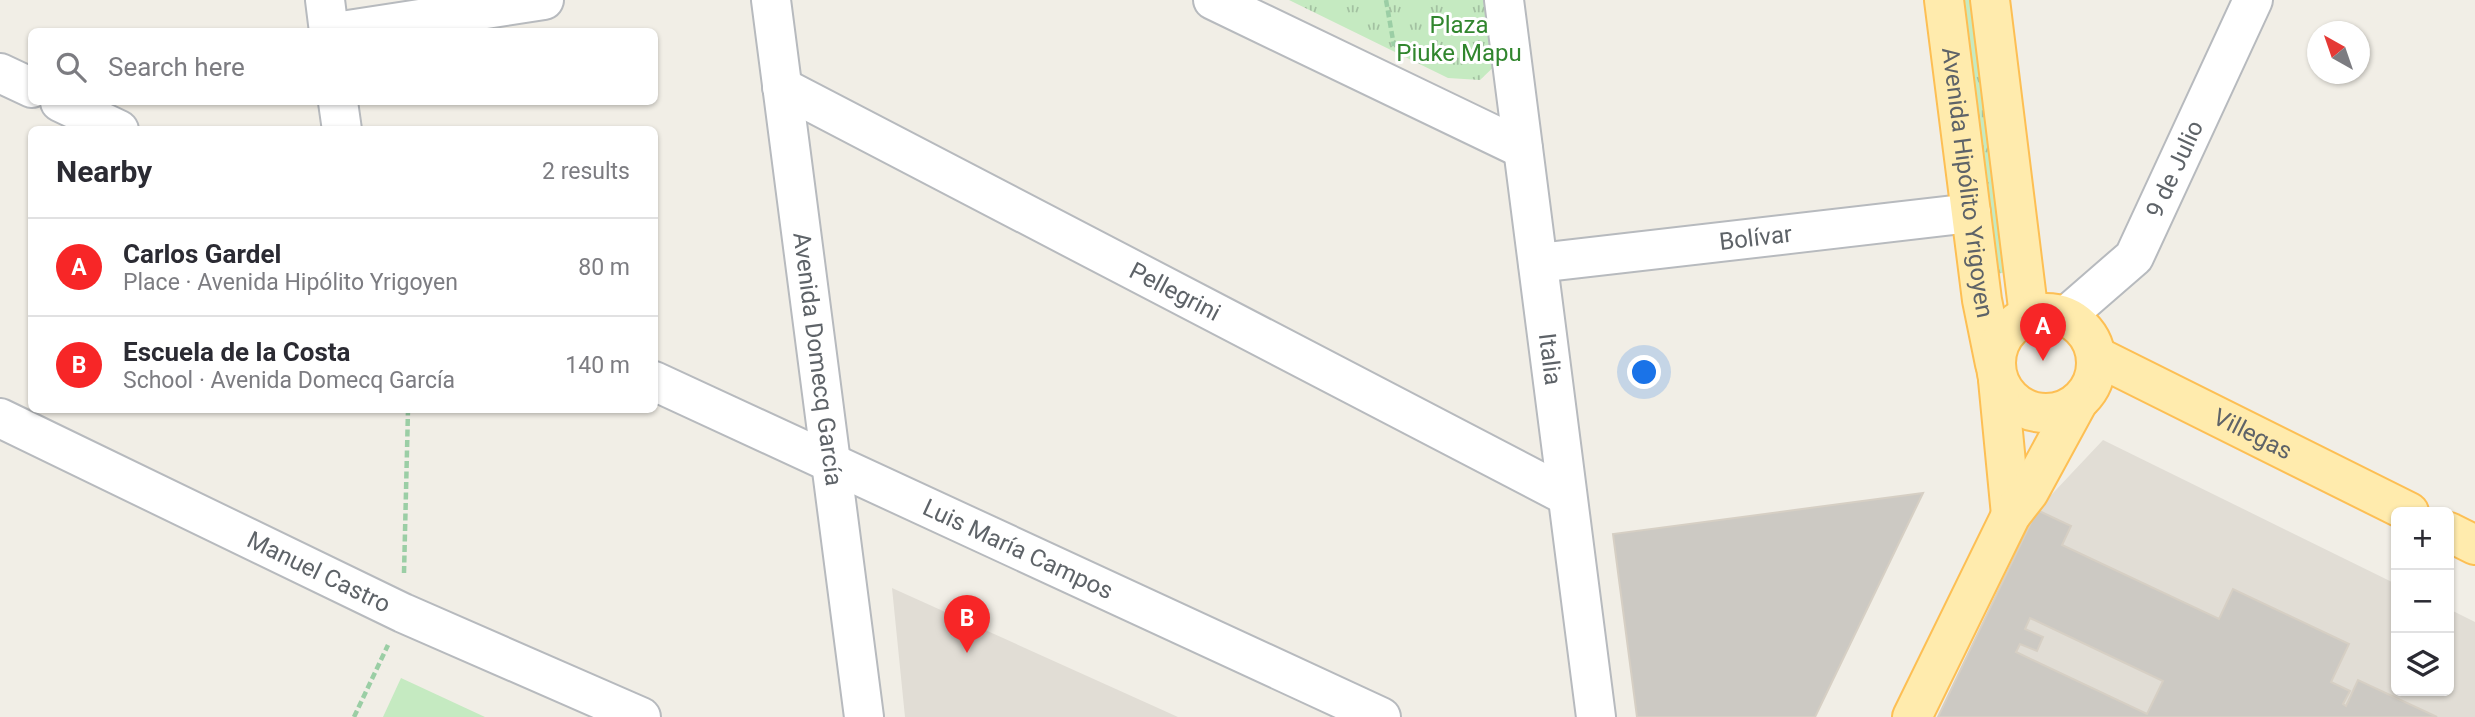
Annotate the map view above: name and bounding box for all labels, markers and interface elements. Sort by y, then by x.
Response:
park label: Plaza Piuke Mapu [1396,11,1522,67]
north arrow [2307,21,2370,84]
search box [28,28,658,105]
street label: Avenida Hipólito Yrigoyen [1936,46,1999,320]
icon: search [52,48,90,86]
text: Search here [108,52,245,82]
street label: 9 de Julio [2140,116,2209,222]
text: Nearby [56,154,152,189]
text: 2 results [542,158,630,185]
street label: Bolívar [1718,220,1793,256]
street label: Avenida Domecq García [787,231,848,487]
text: Carlos Gardel [123,239,281,269]
text: A [71,254,87,281]
text: 80 m [578,254,630,281]
street label: Pellegrini [1125,256,1225,327]
text: Place · Avenida Hipólito Yrigoyen [123,269,458,296]
pin: A [2020,303,2066,361]
street label: Italia [1533,331,1567,387]
text: Escuela de la Costa [123,337,351,367]
text: B [72,352,86,379]
text: 140 m [565,352,630,379]
your location [1627,355,1661,389]
text: School · Avenida Domecq García [123,367,455,394]
street label: Villegas [2209,403,2297,465]
street label: Luis María Campos [919,493,1117,605]
map controls [2391,507,2454,696]
button: + [2391,507,2454,570]
street label: Manuel Castro [243,526,395,619]
button: − [2391,570,2454,633]
pin: B [944,595,990,653]
button: layers [2391,633,2454,696]

